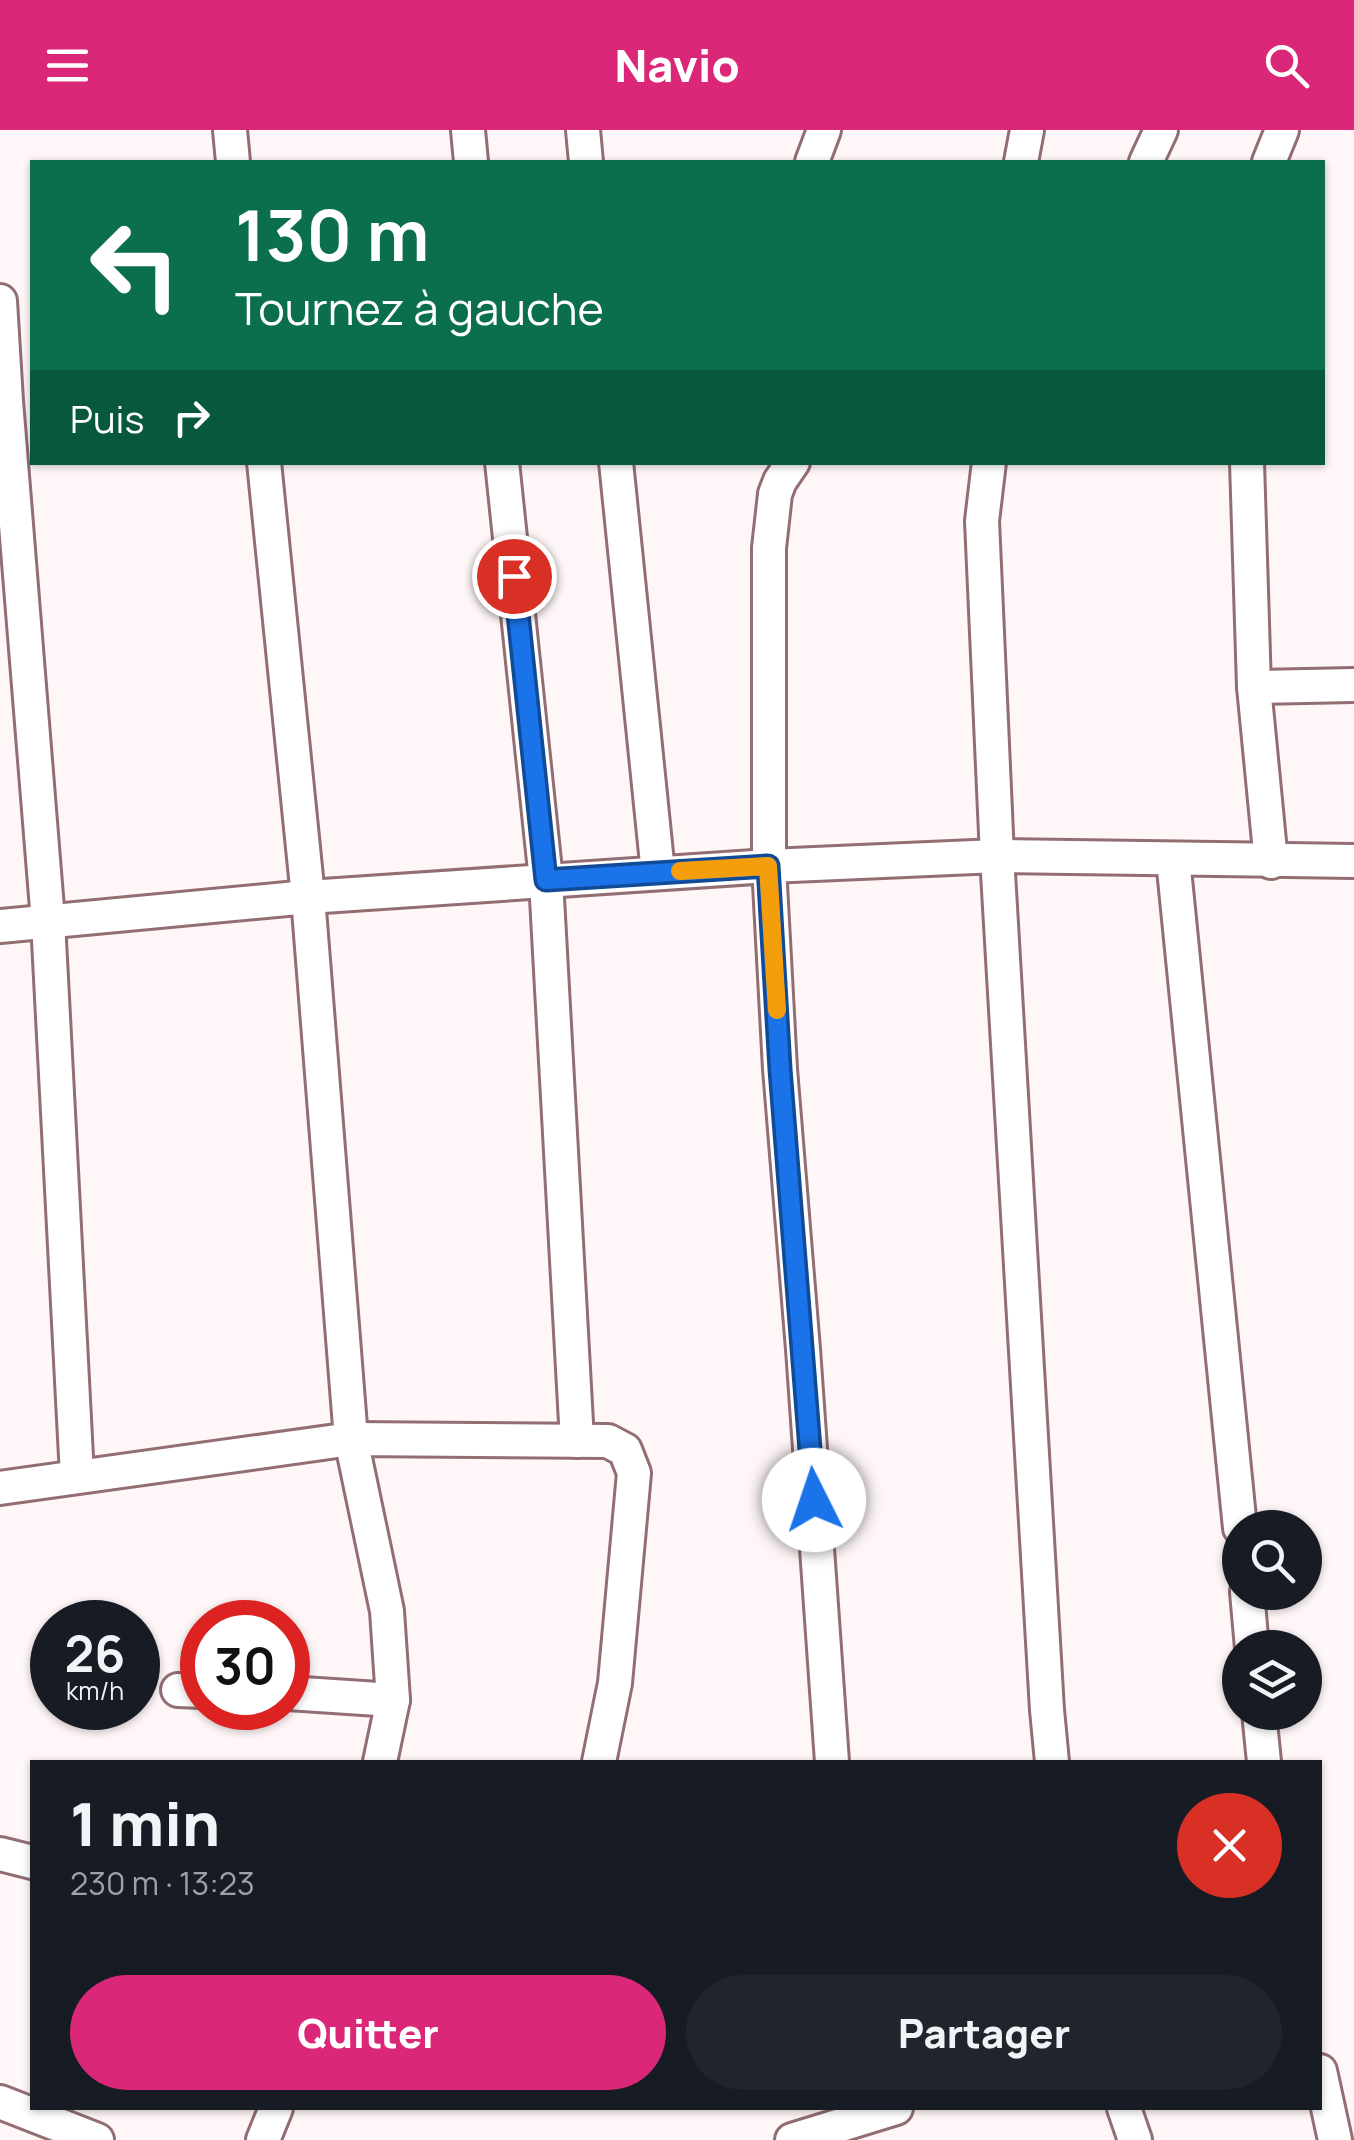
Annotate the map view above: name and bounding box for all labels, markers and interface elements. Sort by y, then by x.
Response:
text: Navio [614,34,740,96]
icon: menu [40,38,95,93]
icon: search [1259,38,1314,93]
text: 130 m [235,186,429,282]
icon: left [70,200,200,330]
text: Tournez à gauche [235,277,604,339]
icon: right [164,390,219,445]
text: Puis [70,392,144,444]
pin [472,534,557,619]
icon: arrive [487,549,542,604]
position arrow [762,1448,866,1552]
map controls [1222,1510,1322,1730]
button: search [1222,1510,1322,1610]
speed limit sign: 30 [180,1600,310,1730]
text: 26 [65,1619,125,1687]
button: layers [1222,1630,1322,1730]
text: km/h [66,1673,124,1708]
text: 1 min [70,1782,220,1864]
button: close [1177,1793,1282,1898]
text: 230 m · 13:23 [70,1861,255,1905]
button: Quitter [70,1975,666,2090]
button: Partager [686,1975,1282,2090]

